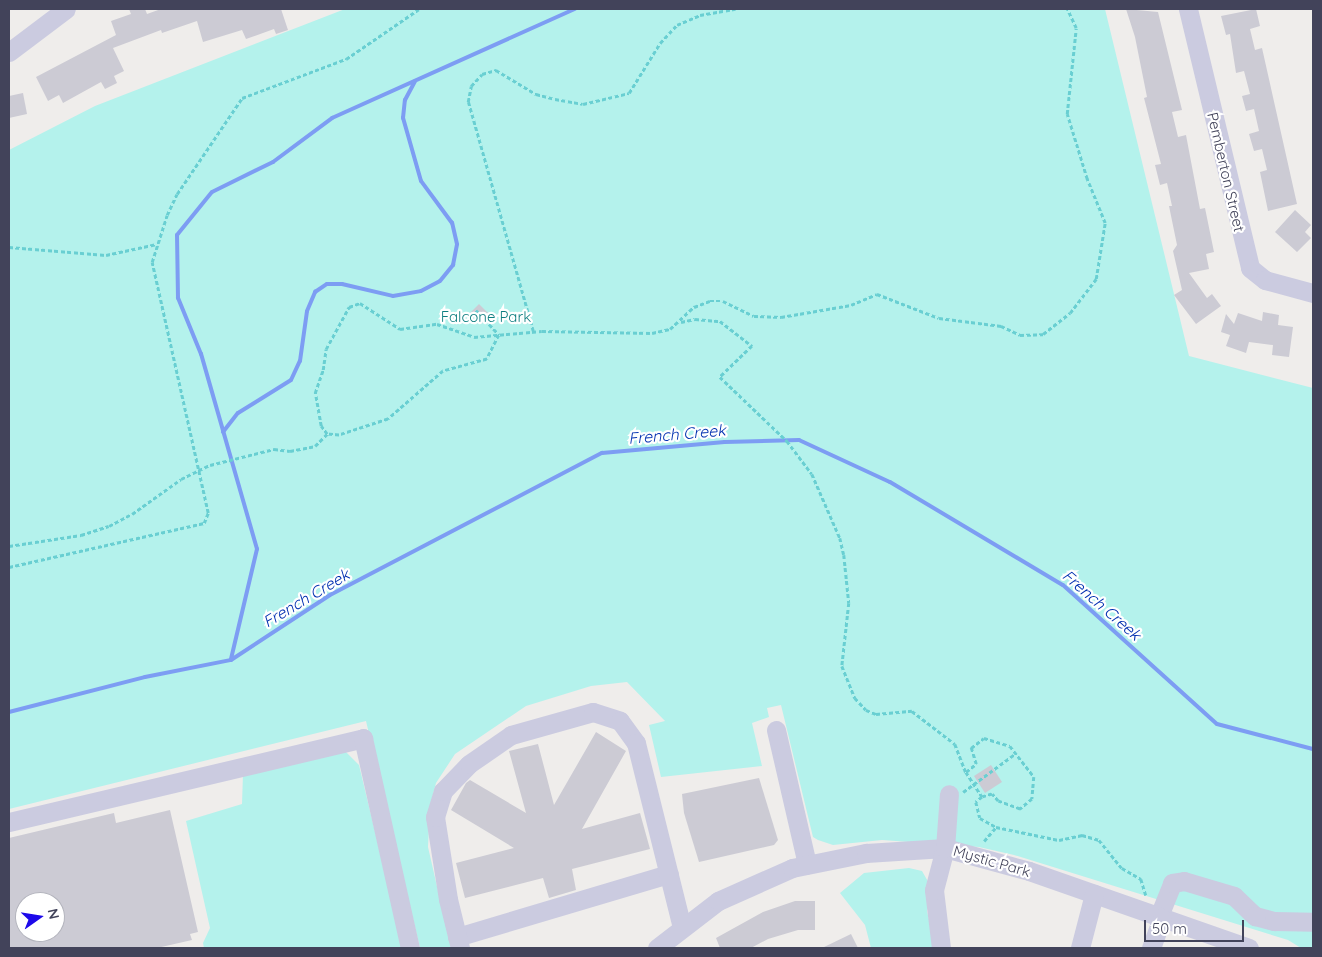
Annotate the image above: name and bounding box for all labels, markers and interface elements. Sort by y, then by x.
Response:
street label: Pemberton Street [1203,110,1249,234]
park label: Falcone Park [441,308,531,326]
water label: French Creek [628,420,726,448]
water label: French Creek [259,565,353,631]
water label: French Creek [1059,566,1145,644]
street label: Mystic Park [951,841,1033,881]
north arrow [15,892,65,942]
text: N [44,907,64,921]
scale bar [1147,910,1247,942]
text: 50 m [1152,919,1187,938]

